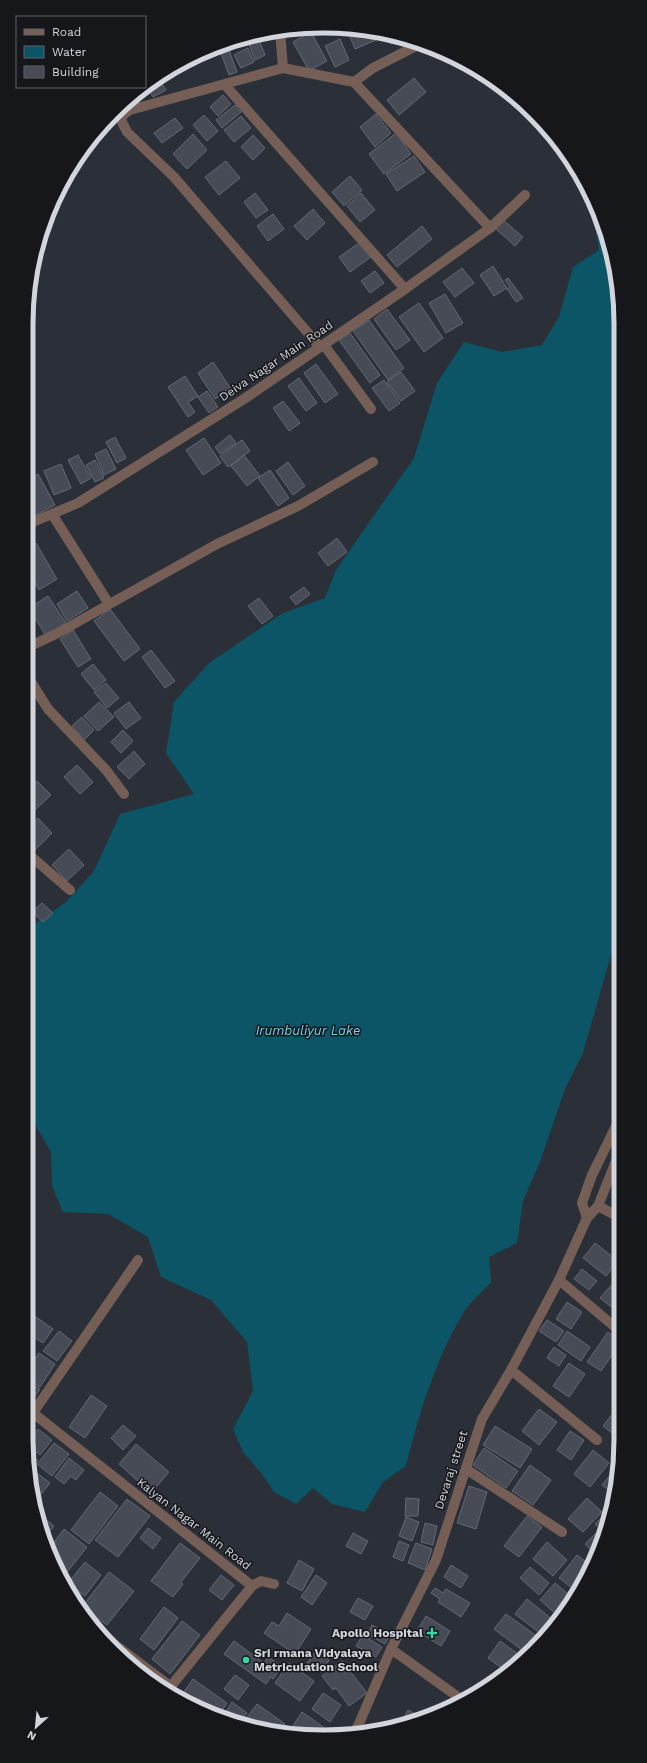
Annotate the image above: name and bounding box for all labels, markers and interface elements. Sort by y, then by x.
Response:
legend [16,16,146,88]
text: Road [52,25,81,39]
text: Water [52,45,87,59]
text: Building [52,65,99,79]
street label: Deiva Nagar Main Road [217,318,335,404]
water label: Irumbuliyur Lake [256,1023,360,1038]
street label: Devaraj street [432,1429,470,1511]
street label: Kalyan Nagar Main Road [134,1475,254,1573]
place label: Apollo Hospital [332,1626,423,1640]
marker: Apollo Hospital [426,1627,438,1639]
place label: Sri rmana Vidyalaya Metriculation School [254,1646,378,1674]
marker: Sri rmana Vidyalaya Metriculation School [241,1655,251,1665]
north arrow [16,1707,56,1747]
text: N [25,1728,38,1743]

